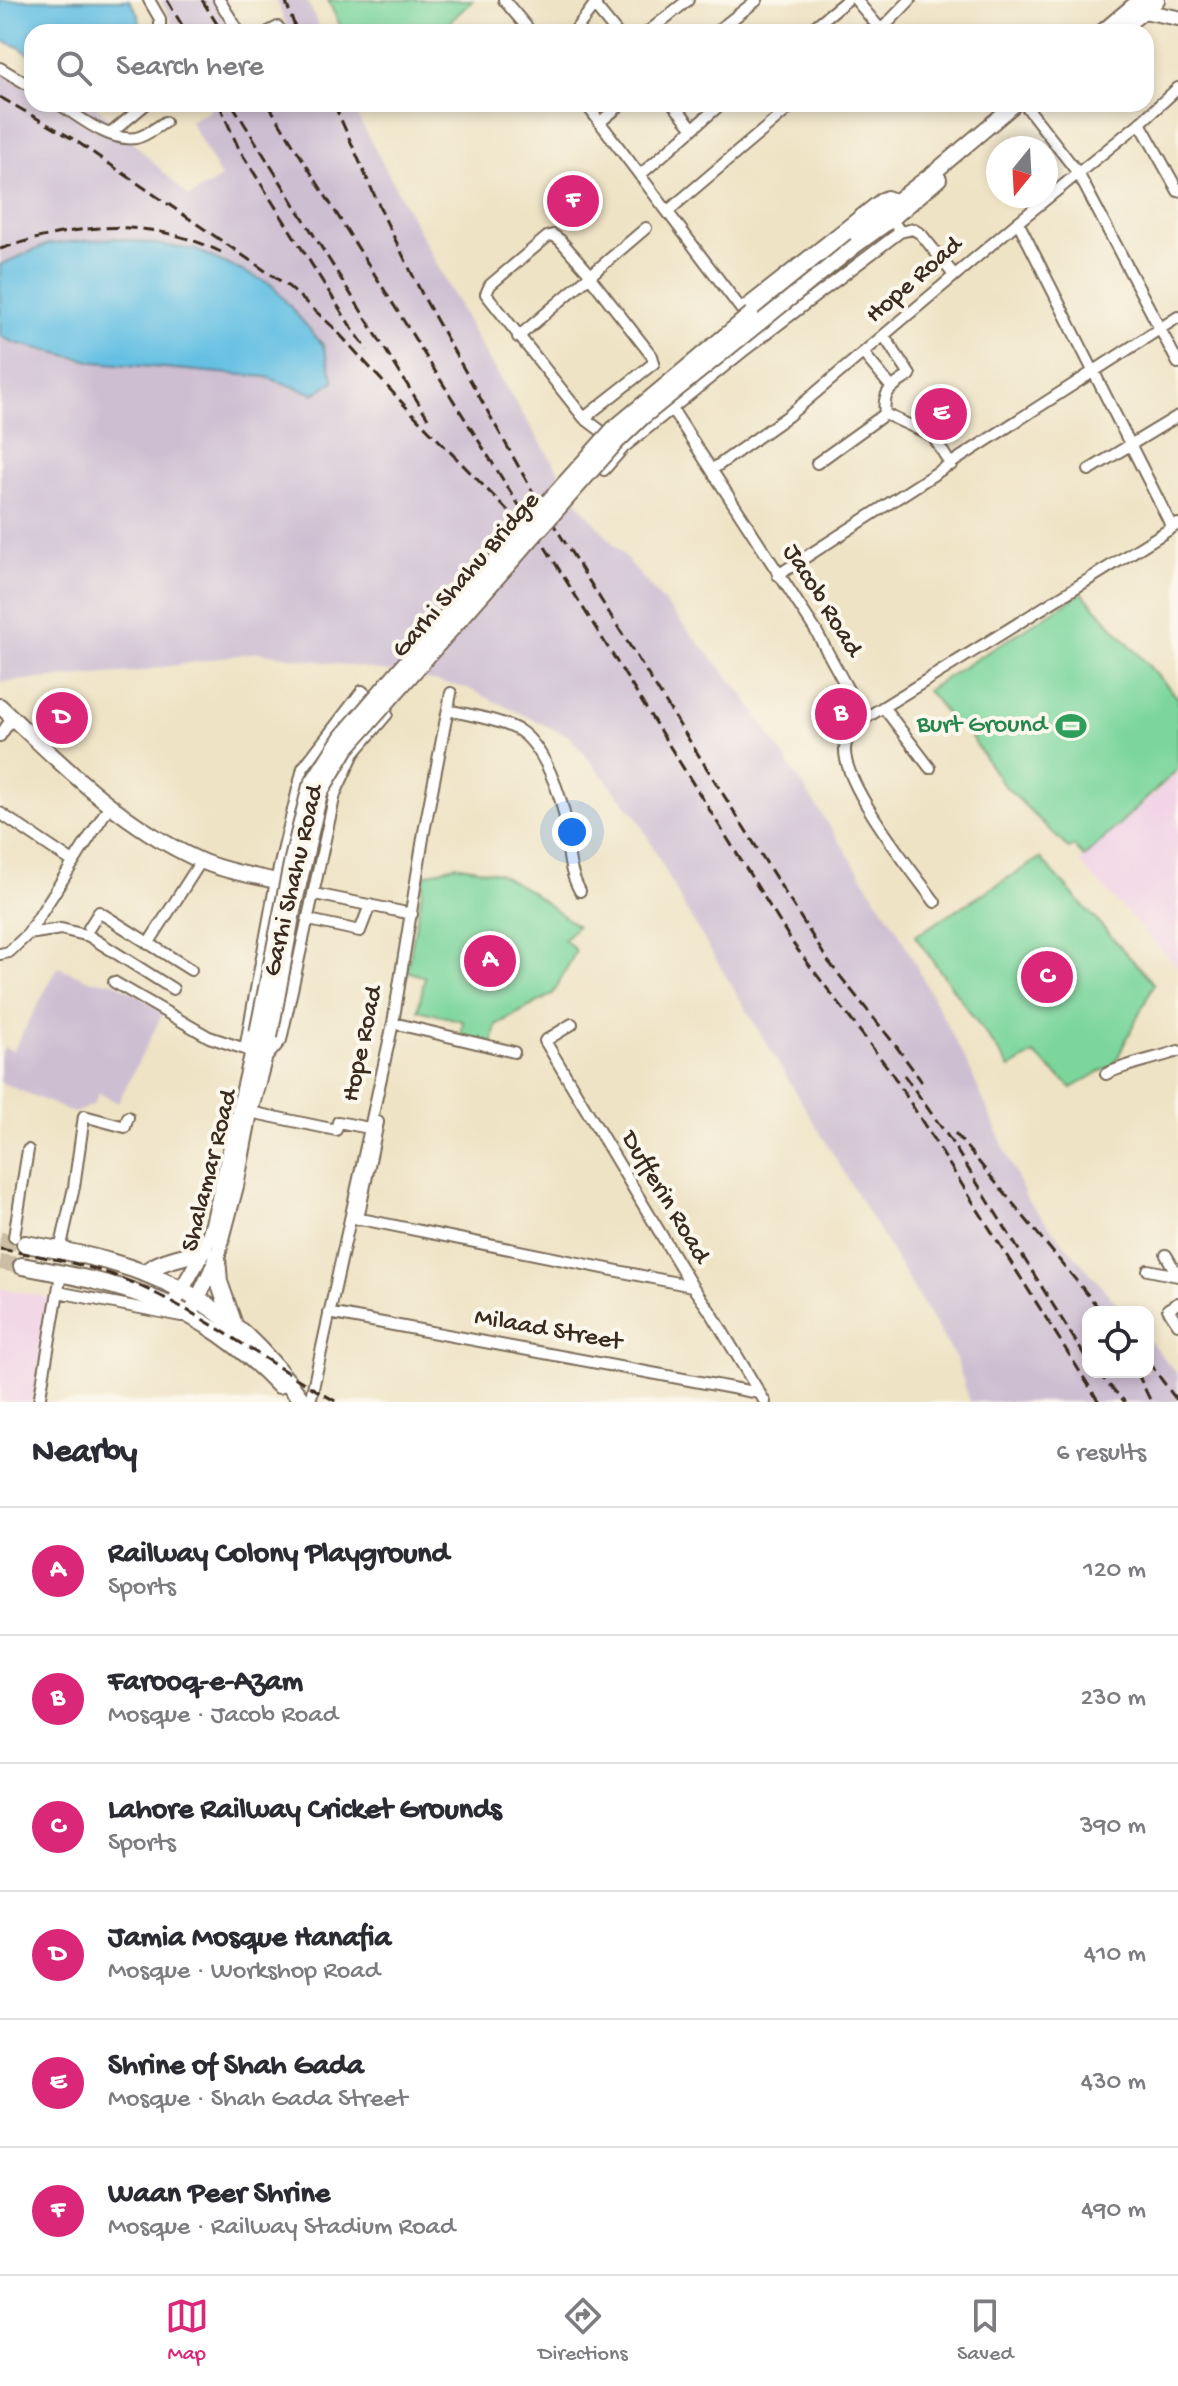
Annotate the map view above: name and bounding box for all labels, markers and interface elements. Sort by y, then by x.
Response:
search box [24,24,1154,112]
icon: search [52,46,96,90]
text: Search here [116,51,264,86]
north arrow [986,136,1058,208]
pin: F [547,171,599,231]
street label: Hope Road [860,230,971,331]
pin: E [915,384,967,444]
street label: Garhi Shahu Bridge [386,486,548,665]
street label: Jacob Road [774,539,869,665]
pin: B [815,684,867,744]
pin: D [36,688,88,748]
sports icon: Burt Ground [1054,709,1088,743]
place label: Burt Ground [916,711,1049,742]
street label: Garhi Shahu Road [258,781,332,980]
your location [552,812,592,852]
pin: A [464,931,516,991]
pin: C [1021,947,1073,1007]
street label: Hope Road [337,982,392,1105]
street label: Shalamar Road [176,1085,247,1255]
street label: Dufferin Road [611,1125,716,1271]
street label: Milaad Street [472,1303,626,1360]
map controls [1082,1306,1154,1378]
button: locate [1082,1306,1154,1378]
text: Nearby [32,1434,137,1474]
text: 6 results [1056,1439,1146,1470]
text: Railway Colony Playground [108,1538,449,1573]
text: A [50,1556,66,1587]
text: 120 m [1083,1556,1146,1587]
text: Sports [108,1573,176,1604]
text: Farooq-e-Azam [108,1666,303,1701]
text: B [51,1684,65,1715]
text: 230 m [1080,1684,1146,1715]
text: Mosque · Jacob Road [108,1701,338,1732]
text: Lahore Railway Cricket Grounds [108,1794,502,1829]
text: C [51,1812,65,1843]
text: 390 m [1080,1812,1146,1843]
text: Sports [108,1829,176,1860]
text: Jamia Mosque Hanafia [108,1922,391,1957]
text: D [50,1940,66,1971]
text: 410 m [1084,1940,1146,1971]
text: Mosque · Workshop Road [108,1957,380,1988]
text: Shrine of Shah Gada [108,2050,364,2085]
text: E [50,2068,66,2099]
text: 430 m [1081,2068,1146,2099]
text: Mosque · Shah Gada Street [108,2085,407,2116]
text: Waan Peer Shrine [108,2178,330,2213]
text: F [51,2196,65,2227]
text: 490 m [1081,2196,1146,2227]
text: Mosque · Railway Stadium Road [108,2213,455,2244]
tab: Map [165,2294,209,2368]
tab: Directions [538,2294,628,2368]
tab: Saved [957,2294,1013,2368]

